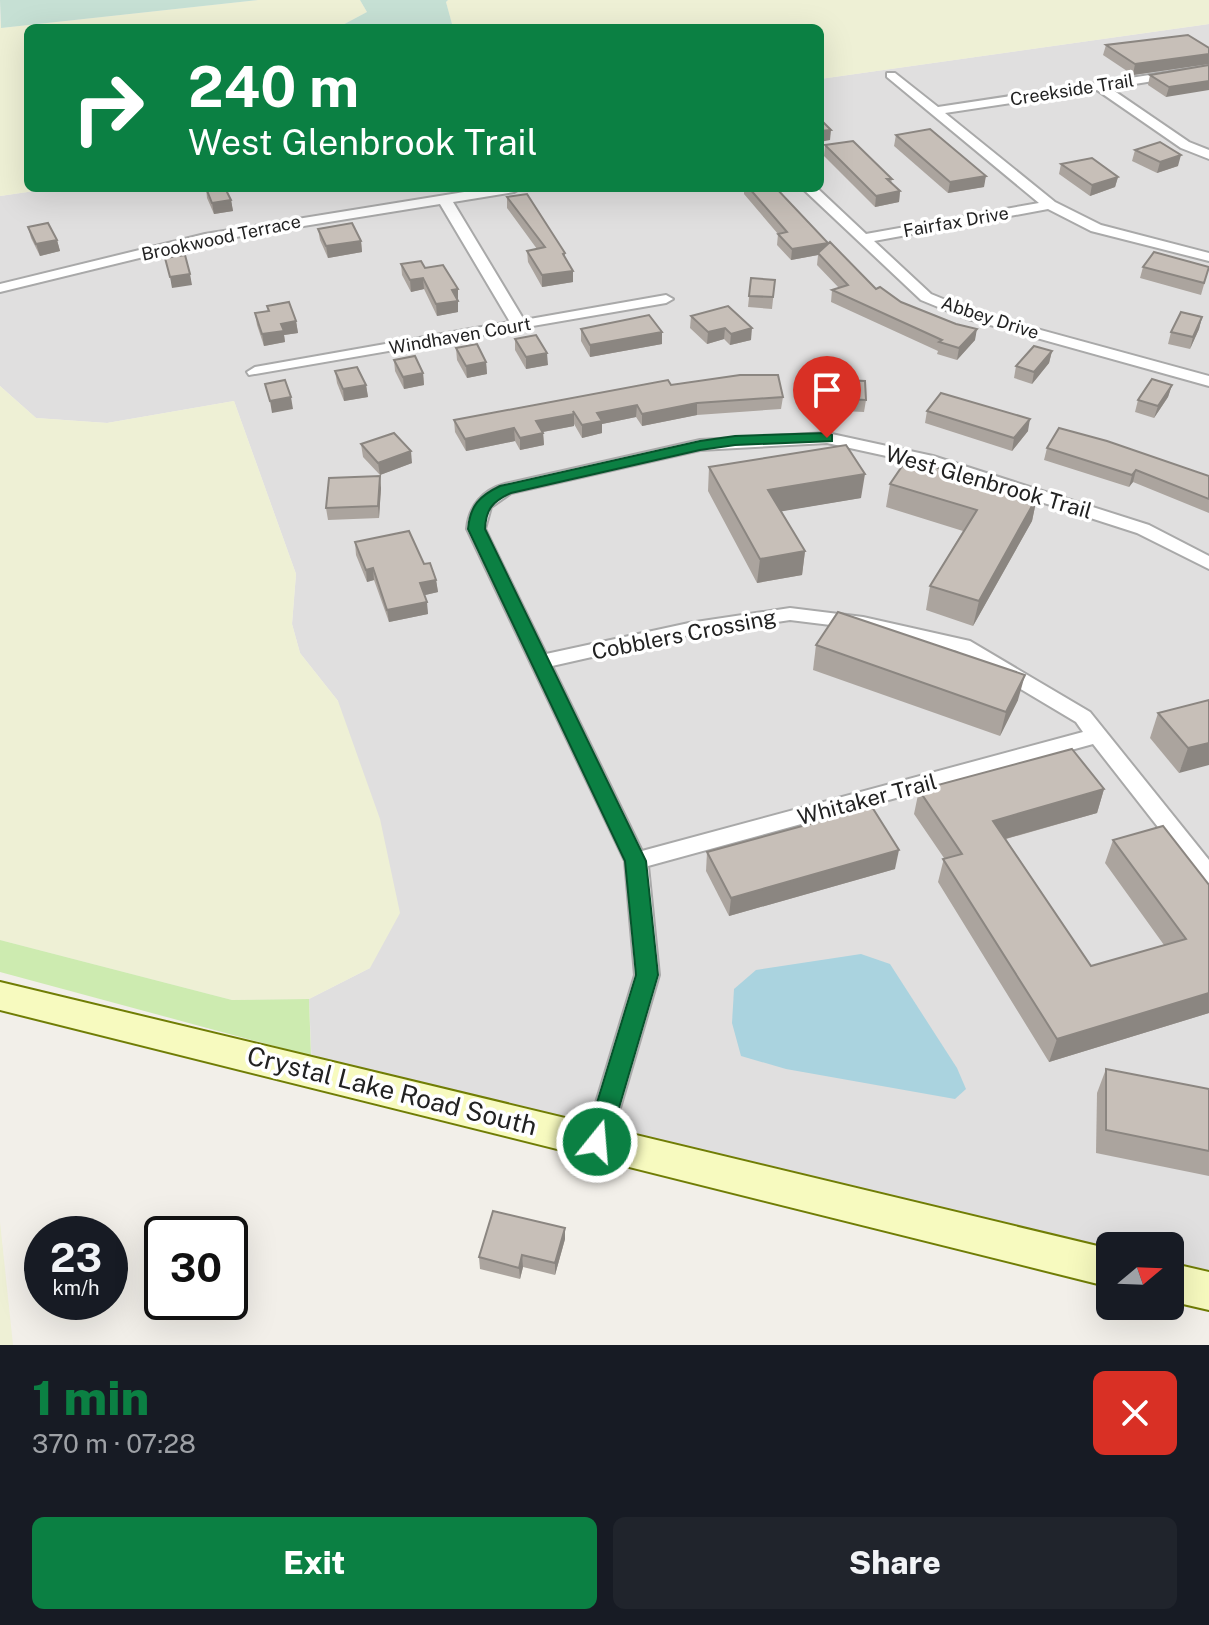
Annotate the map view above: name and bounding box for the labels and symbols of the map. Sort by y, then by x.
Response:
street label: Creekside Trail [1008,69,1135,110]
street label: Fairfax Drive [902,202,1010,241]
street label: Brookwood Terrace [139,210,302,265]
street label: Abbey Drive [939,292,1042,343]
street label: Windhaven Court [387,313,532,358]
pin [793,356,861,438]
street label: West Glenbrook Trail [883,440,1095,524]
street label: Cobblers Crossing [590,603,778,665]
street label: Whitaker Trail [795,768,939,830]
street label: Crystal Lake Road South [244,1039,540,1142]
position arrow [555,1100,639,1184]
speed limit sign: 30 [144,1216,248,1320]
north arrow [1096,1232,1184,1320]

